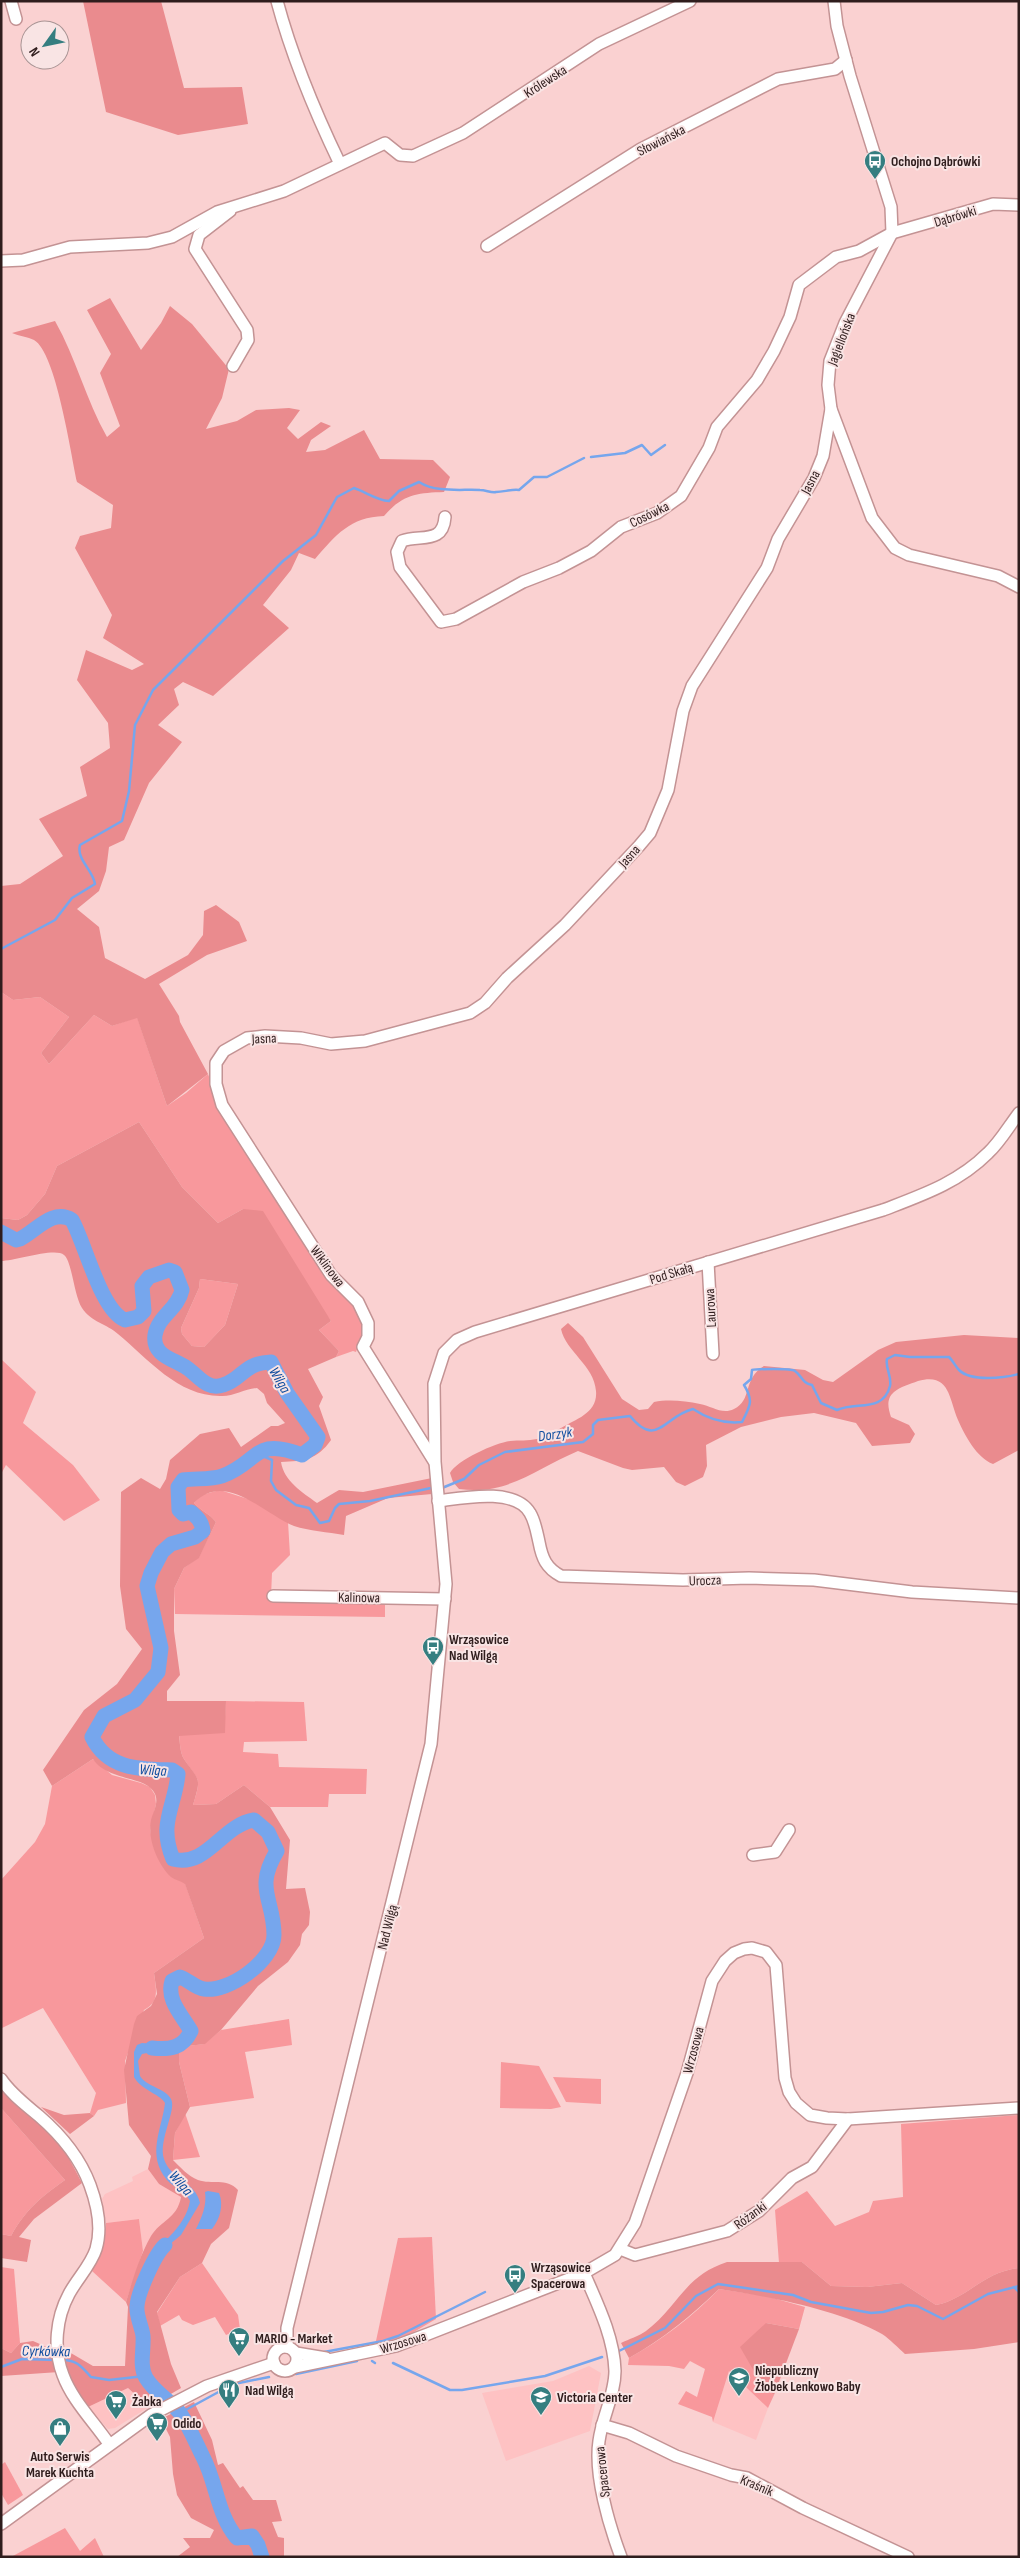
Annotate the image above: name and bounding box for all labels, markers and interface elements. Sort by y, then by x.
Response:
north arrow [20,20,70,70]
text: N [25,44,44,60]
street label: Królewska [521,61,570,102]
street label: Słowiańska [634,121,688,160]
bus stop icon: Ochojno Dąbrówki [863,149,887,180]
place label: Ochojno Dąbrówki [891,153,980,170]
street label: Dąbrówki [932,202,978,231]
street label: Jagiellońska [823,311,859,369]
street label: Jasna [797,467,824,498]
street label: Cosówka [627,498,672,531]
street label: Jasna [614,841,644,872]
street label: Jasna [250,1029,277,1048]
street label: Wiklinowa [307,1242,349,1290]
street label: Pod Skałą [647,1259,695,1288]
street label: Laurowa [701,1288,720,1328]
water label: Wilga [265,1364,295,1397]
water label: Dorzyk [537,1423,574,1446]
street label: Urocza [689,1571,722,1590]
street label: Kalinowa [338,1589,380,1606]
place label: Wrząsowice Nad Wilgą [449,1631,509,1664]
bus stop icon: Wrząsowice Nad Wilgą [421,1635,445,1666]
water label: Wilga [139,1760,167,1781]
street label: Nad Wilgą [374,1903,401,1951]
street label: Wrzosowa [679,2025,708,2075]
water label: Wilga [165,2167,197,2200]
street label: Różanki [731,2198,770,2233]
place label: Wrząsowice Spacerowa [531,2259,591,2292]
bus stop icon: Wrząsowice Spacerowa [503,2263,527,2294]
supermarket icon: MARIO - Market [227,2326,251,2357]
street label: Wrzosowa [378,2327,428,2358]
place label: MARIO - Market [255,2330,333,2347]
water label: Cyrkówka [22,2342,70,2361]
place label: Niepubliczny Żłobek Lenkowo Baby [755,2362,861,2395]
school or university icon: Niepubliczny Żłobek Lenkowo Baby [727,2366,751,2397]
restaurant icon: Nad Wilgą [217,2378,241,2409]
place label: Nad Wilgą [245,2382,294,2399]
school or university icon: Victoria Center [529,2385,553,2416]
supermarket icon: Żabka [104,2389,128,2420]
place label: Victoria Center [557,2389,633,2406]
place label: Żabka [132,2393,162,2410]
supermarket icon: Odido [145,2411,169,2442]
place label: Odido [173,2415,201,2432]
shop icon: Auto Serwis Marek Kuchta [48,2416,72,2447]
street label: Spacerowa [591,2446,614,2498]
place label: Auto Serwis Marek Kuchta [26,2448,94,2481]
street label: Kraśnik [738,2471,777,2500]

